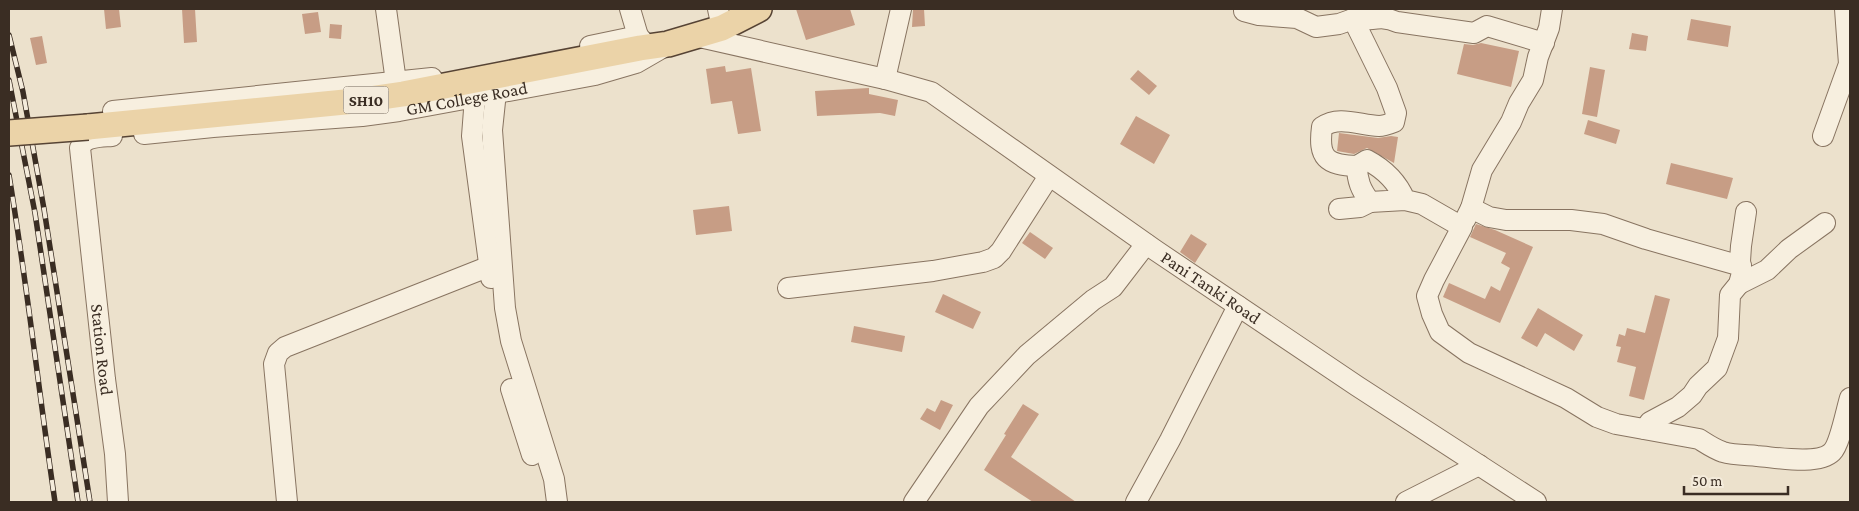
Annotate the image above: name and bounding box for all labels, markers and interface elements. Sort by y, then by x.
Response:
street label: GM College Road [404,78,530,120]
road number: SH10 [344,86,388,114]
street label: Pani Tanki Road [1157,247,1265,328]
street label: Station Road [87,303,117,397]
scale bar [1684,464,1788,496]
text: 50 m [1692,473,1722,489]

